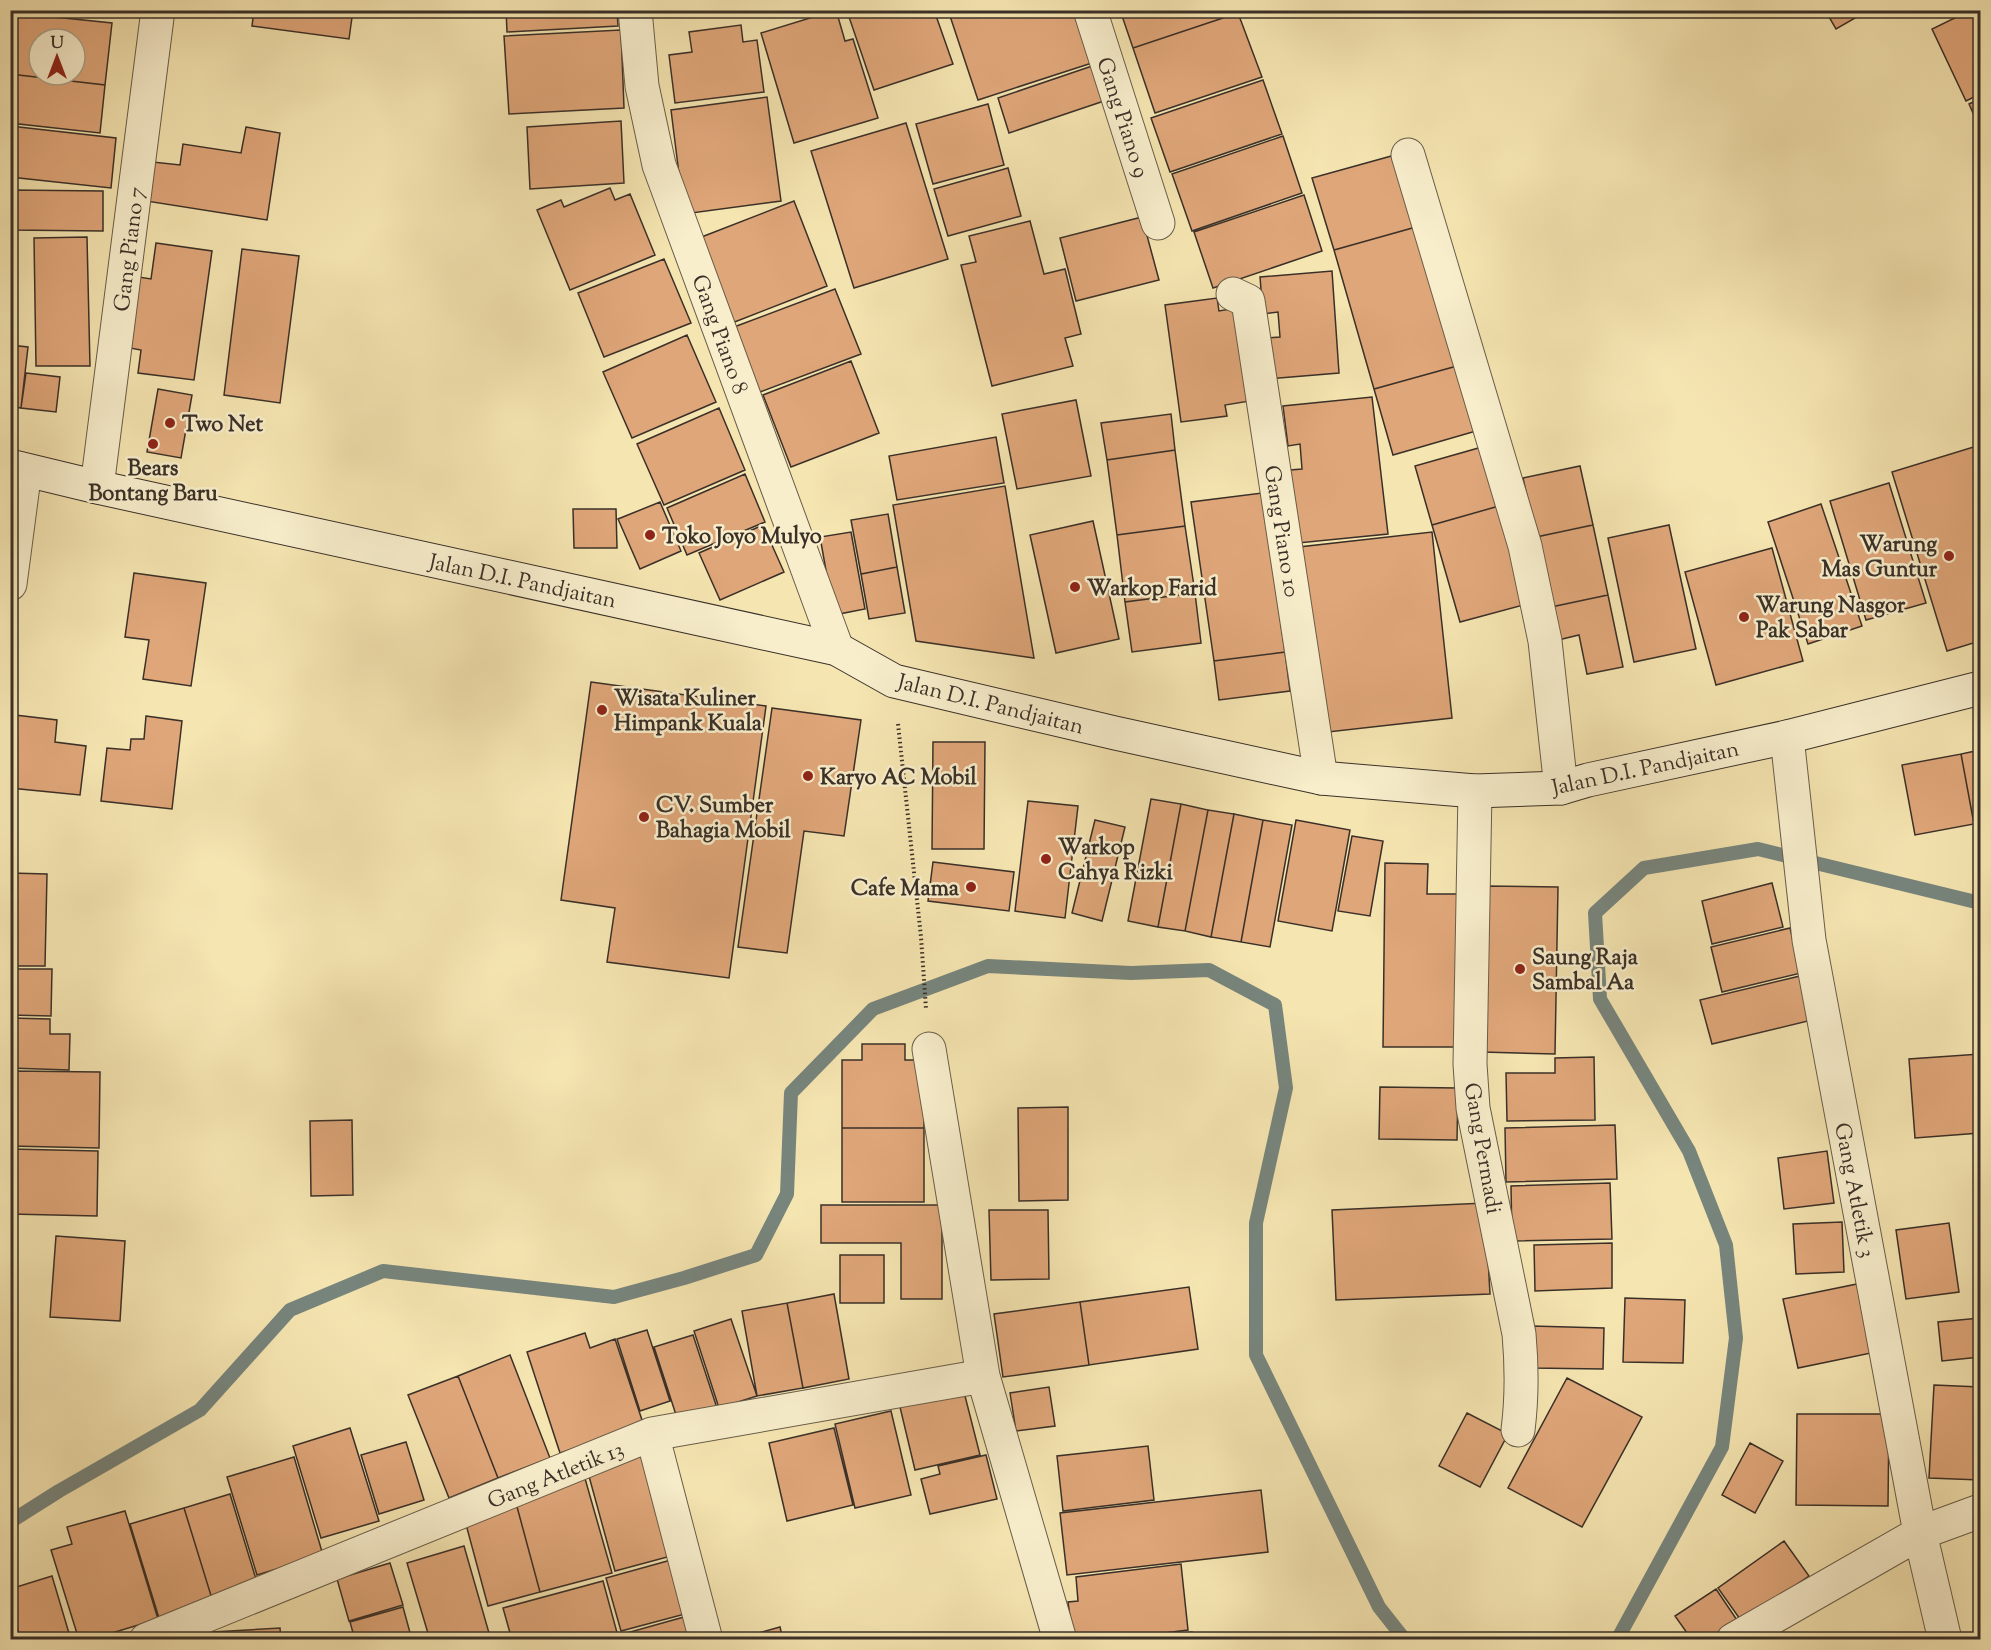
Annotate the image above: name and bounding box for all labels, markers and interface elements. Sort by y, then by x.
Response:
north arrow [27,27,87,87]
text: U [50,33,64,56]
street label: Gang Piano 9 [1087,54,1156,182]
street label: Gang Piano 7 [107,185,154,314]
street label: Gang Piano 8 [682,271,755,399]
place label: Two Net [182,410,263,442]
marker: Two Net [163,416,177,430]
marker: Bears Bontang Baru [146,437,160,451]
place label: Bears Bontang Baru [88,454,218,511]
street label: Gang Piano 10 [1254,463,1306,600]
place label: Toko Joyo Mulyo [662,522,822,554]
marker: Toko Joyo Mulyo [643,528,657,542]
place label: Warung Mas Guntur [1821,530,1938,587]
street label: Jalan D.I. Pandjaitan [425,547,619,618]
marker: Warung Mas Guntur [1942,549,1956,563]
place label: Warkop Farid [1087,574,1217,606]
marker: Warkop Farid [1068,580,1082,594]
place label: Warung Nasgor Pak Sabar [1756,591,1906,648]
marker: Warung Nasgor Pak Sabar [1737,610,1751,624]
street label: Jalan D.I. Pandjaitan [893,667,1087,745]
place label: Wisata Kuliner Himpank Kuala [614,684,763,741]
marker: Wisata Kuliner Himpank Kuala [595,703,609,717]
street label: Jalan D.I. Pandjaitan [1548,734,1742,806]
place label: Karyo AC Mobil [820,763,977,795]
marker: Karyo AC Mobil [801,769,815,783]
place label: CV. Sumber Bahagia Mobil [656,791,792,848]
marker: CV. Sumber Bahagia Mobil [637,810,651,824]
place label: Warkop Cahya Rizki [1058,833,1173,890]
marker: Warkop Cahya Rizki [1039,852,1053,866]
place label: Cafe Mama [851,874,960,906]
marker: Cafe Mama [964,880,978,894]
place label: Saung Raja Sambal Aa [1532,943,1639,1000]
marker: Saung Raja Sambal Aa [1513,962,1527,976]
street label: Gang Permadi [1454,1080,1508,1217]
street label: Gang Atletik 3 [1824,1120,1882,1261]
street label: Gang Atletik 13 [483,1435,629,1519]

